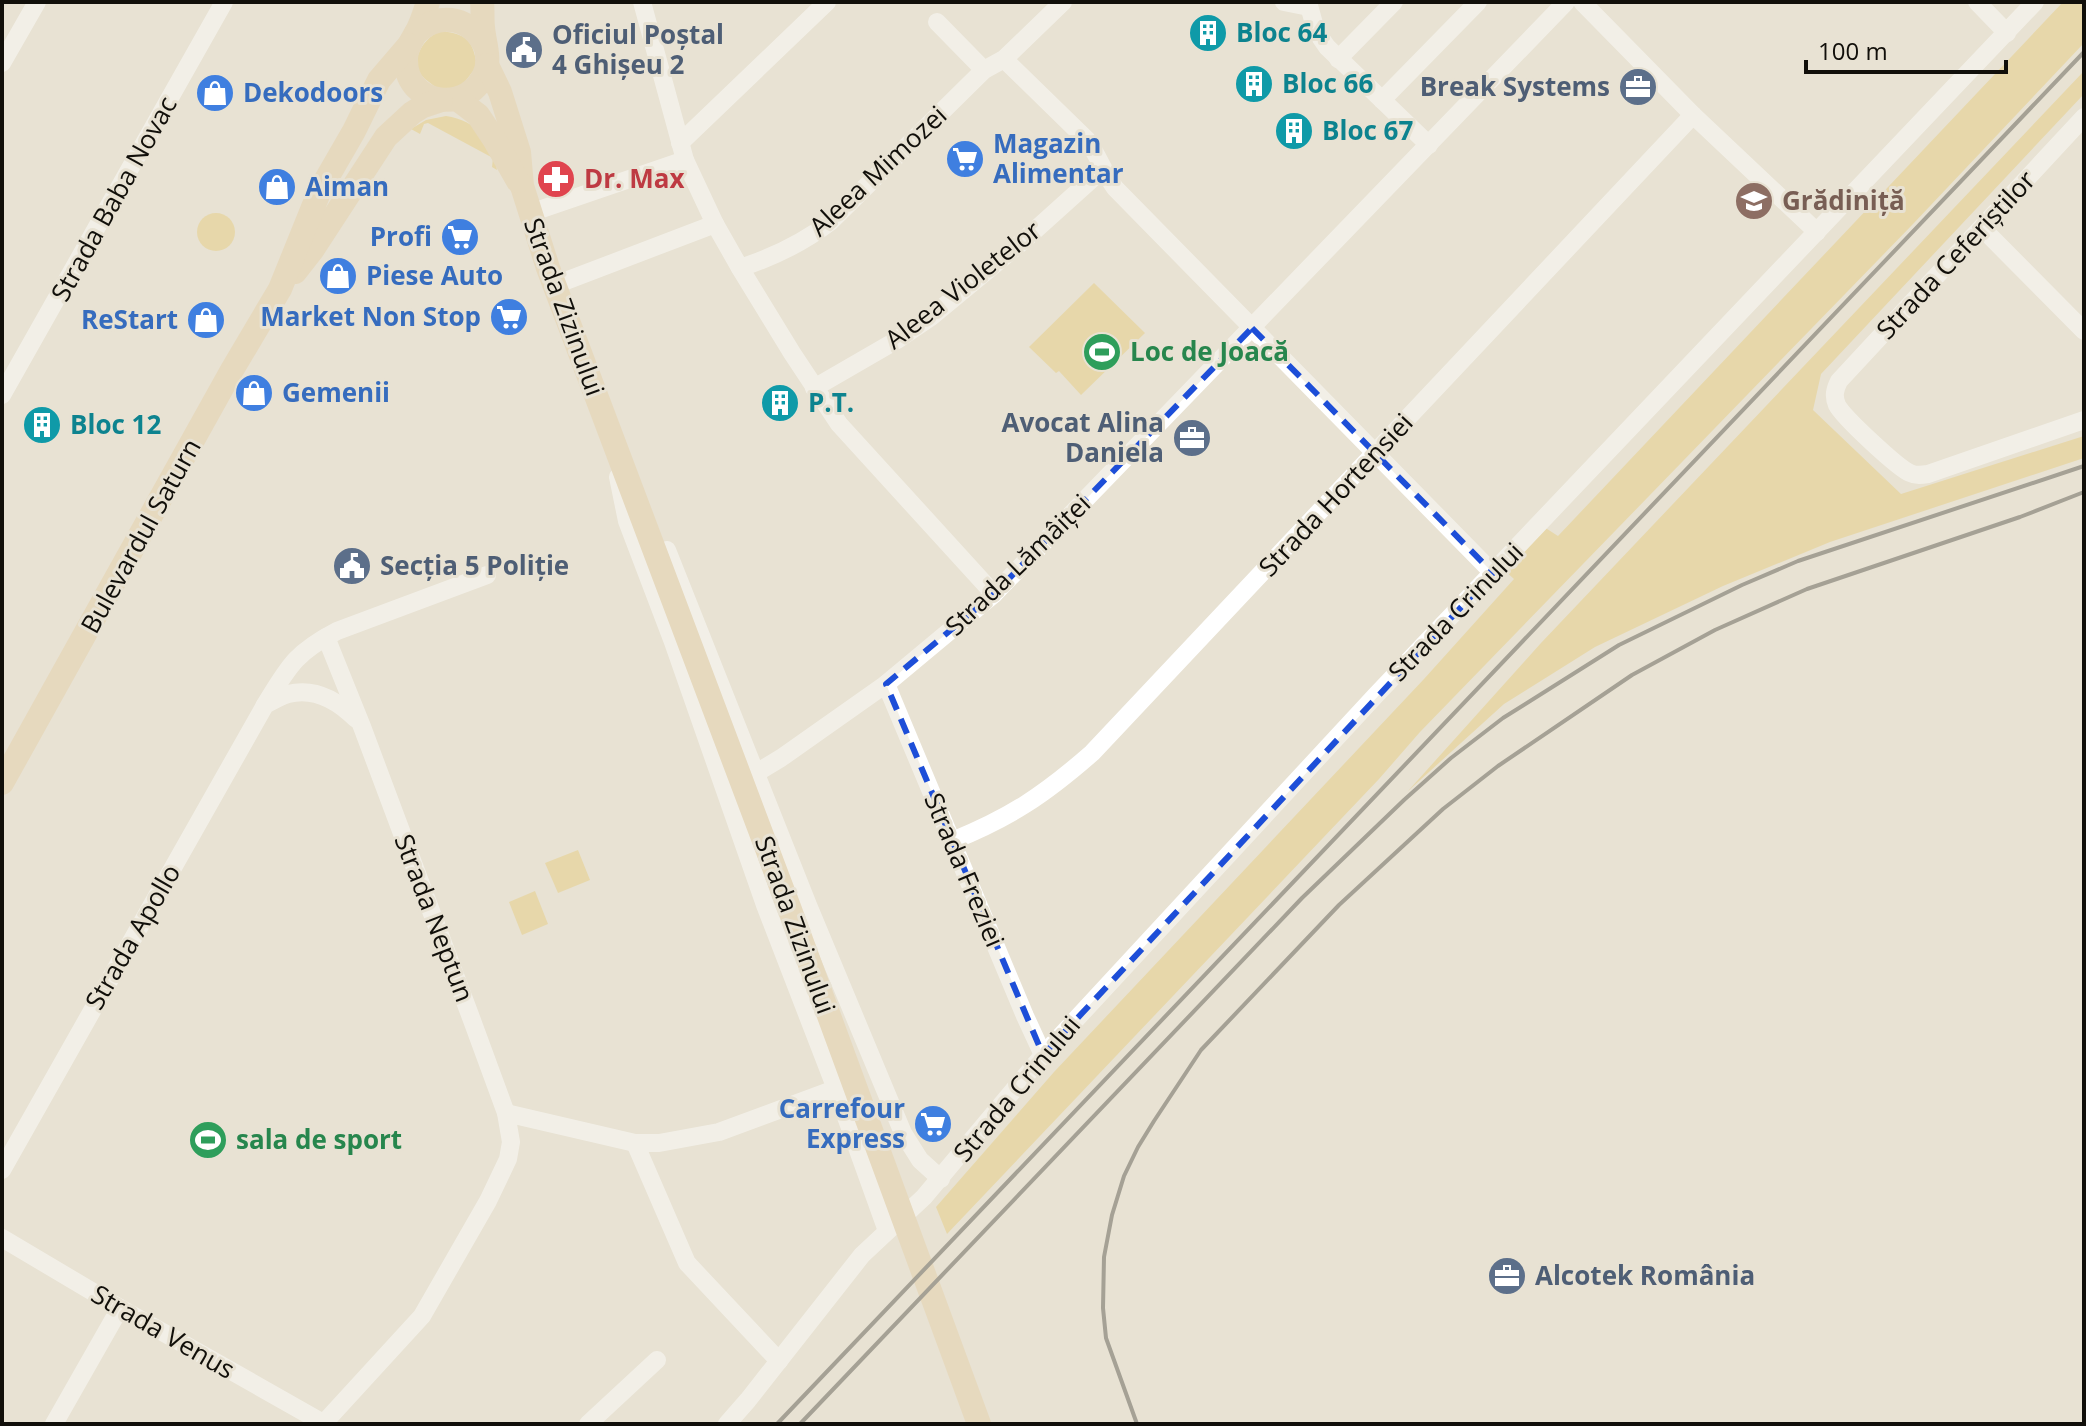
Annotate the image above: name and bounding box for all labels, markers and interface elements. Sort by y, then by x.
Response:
building icon: Bloc 64 [1187,12,1229,54]
place label: Bloc 64 [1236,14,1327,50]
place label: Oficiul Poștal 4 Ghișeu 2 [552,16,724,82]
scale bar [1806,24,2006,74]
public building icon: Oficiul Poștal 4 Ghișeu 2 [503,29,545,71]
text: 100 m [1818,34,1888,67]
building icon: Bloc 66 [1233,63,1275,105]
place label: Bloc 66 [1282,65,1373,101]
office icon: Break Systems [1617,66,1659,108]
place label: Break Systems [1420,68,1610,104]
shop icon: Dekodoors [194,72,236,114]
place label: Dekodoors [243,74,383,110]
street label: Strada Baba Novac [42,90,184,307]
street label: Aleea Mimozei [801,97,954,244]
building icon: Bloc 67 [1273,110,1315,152]
place label: Bloc 67 [1322,112,1413,148]
place label: Magazin Alimentar [993,125,1124,191]
supermarket icon: Magazin Alimentar [944,138,986,180]
pharmacy icon: Dr. Max [535,158,577,200]
place label: Dr. Max [584,160,684,196]
street label: Strada Ceferiștilor [1868,162,2043,346]
shop icon: Aiman [256,166,298,208]
place label: Aiman [305,168,389,204]
school or university icon: Grădiniță [1733,180,1775,222]
place label: Grădiniță [1782,182,1905,218]
street label: Aleea Violetelor [877,212,1048,357]
street label: Strada Zizinului [516,213,614,401]
supermarket icon: Profi [439,216,481,258]
place label: Profi [370,218,432,254]
shop icon: Piese Auto [317,255,359,297]
place label: Piese Auto [366,257,503,293]
supermarket icon: Market Non Stop [488,296,530,338]
place label: Market Non Stop [260,298,481,334]
shop icon: ReStart [185,299,227,341]
place label: ReStart [81,301,178,337]
sports icon: Loc de Joacă [1081,331,1123,373]
place label: Loc de Joacă [1130,333,1289,369]
shop icon: Gemenii [233,372,275,414]
place label: Gemenii [282,374,390,410]
building icon: P.T. [759,382,801,424]
place label: P.T. [808,384,854,420]
building icon: Bloc 12 [21,404,63,446]
place label: Avocat Alina Daniela [1001,404,1164,470]
street label: Strada Hortensiei [1250,405,1420,584]
place label: Bloc 12 [70,406,161,442]
office icon: Avocat Alina Daniela [1171,417,1213,459]
street label: Bulevardul Saturn [72,432,209,639]
street label: Strada Lămâiței [937,486,1098,643]
street label: Strada Crinului [1380,534,1531,689]
public building icon: Secția 5 Poliție [331,545,373,587]
place label: Secția 5 Poliție [380,547,569,583]
street label: Strada Freziei [916,787,1014,952]
street label: Strada Neptun [386,829,483,1007]
street label: Strada Zizinului [747,831,845,1019]
street label: Strada Apollo [76,857,188,1016]
street label: Strada Crinului [945,1008,1088,1169]
place label: Carrefour Express [779,1090,905,1156]
supermarket icon: Carrefour Express [912,1103,954,1145]
sports icon: sala de sport [187,1119,229,1161]
place label: sala de sport [236,1121,402,1157]
office icon: Alcotek România [1486,1255,1528,1297]
place label: Alcotek România [1535,1257,1755,1293]
street label: Strada Venus [85,1276,242,1387]

